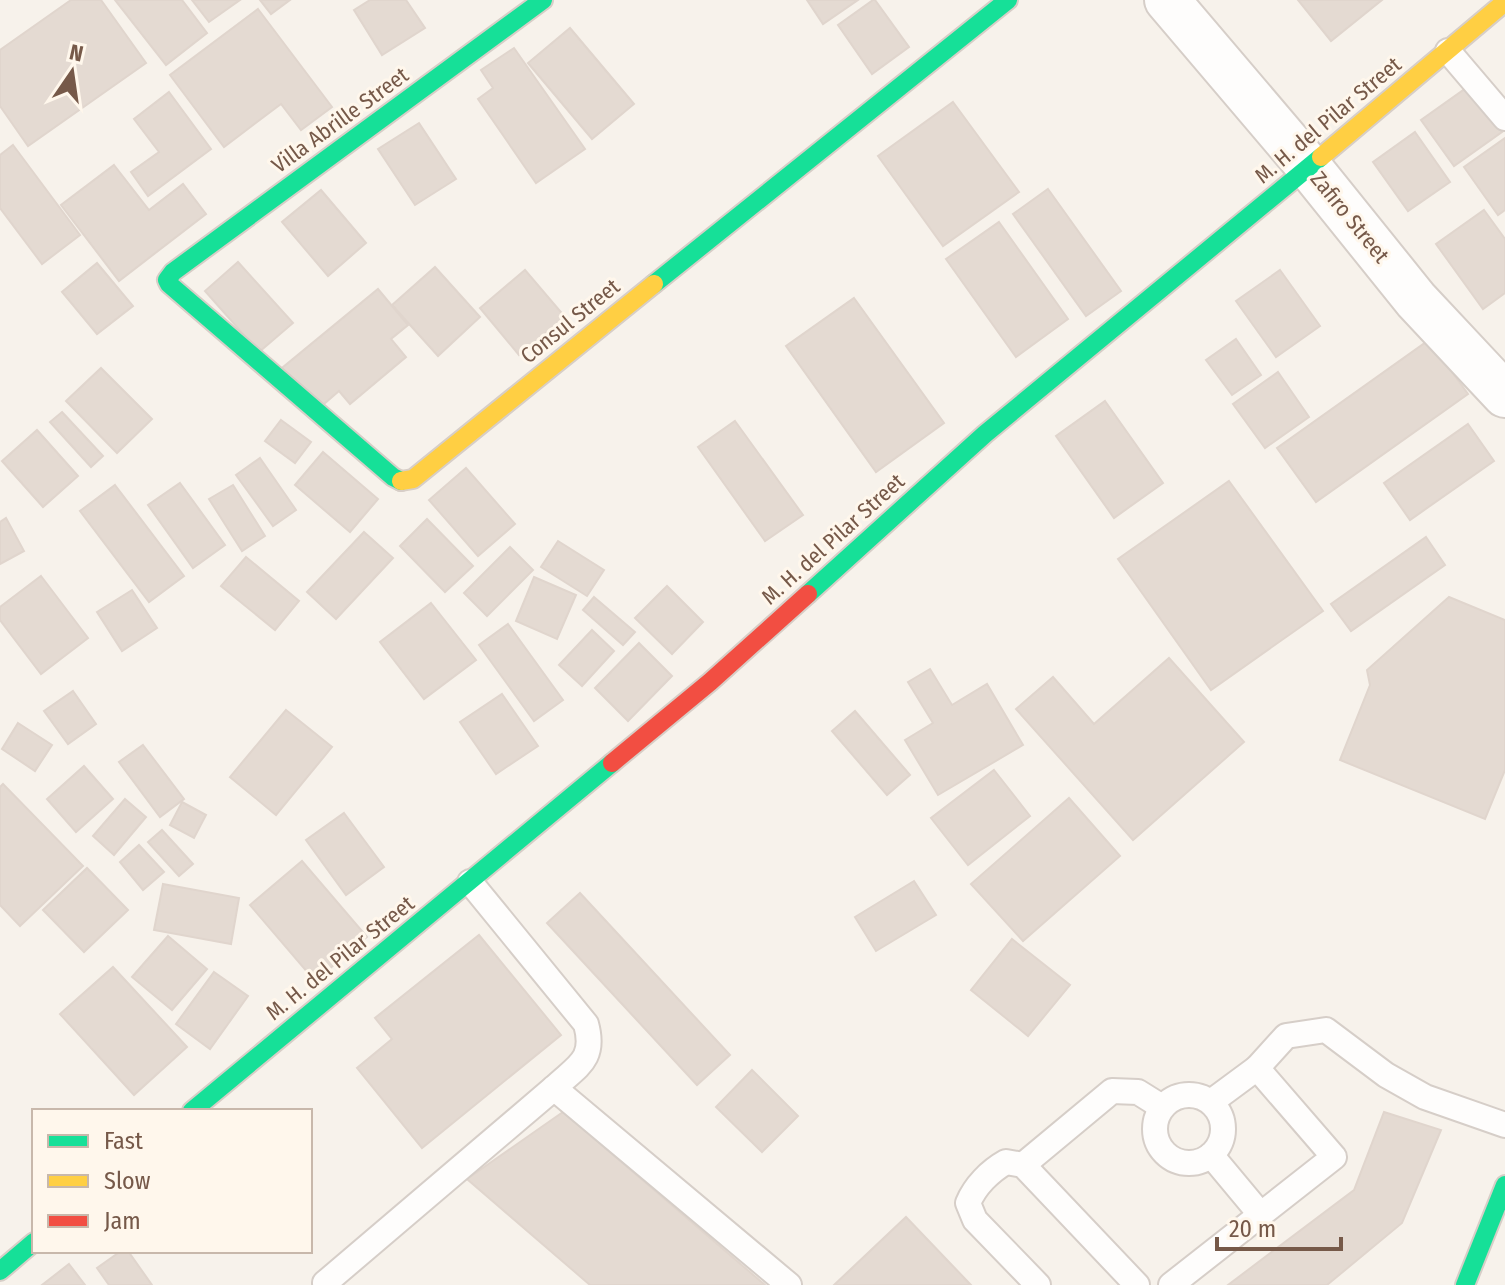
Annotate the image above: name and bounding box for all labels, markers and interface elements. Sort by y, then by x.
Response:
north arrow [32,32,112,112]
text: N [67,38,86,68]
street label: M. H. del Pilar Street [1249,50,1407,189]
street label: Villa Abrille Street [266,61,414,179]
street label: Zafiro Street [1305,166,1396,269]
street label: Consul Street [515,272,626,369]
street label: M. H. del Pilar Street [756,467,911,610]
street label: M. H. del Pilar Street [260,889,420,1026]
legend [32,1109,312,1253]
text: Fast [104,1127,143,1155]
text: Slow [104,1167,151,1195]
scale bar [1217,1201,1341,1251]
text: Jam [104,1207,141,1235]
text: 20 m [1229,1215,1276,1243]

